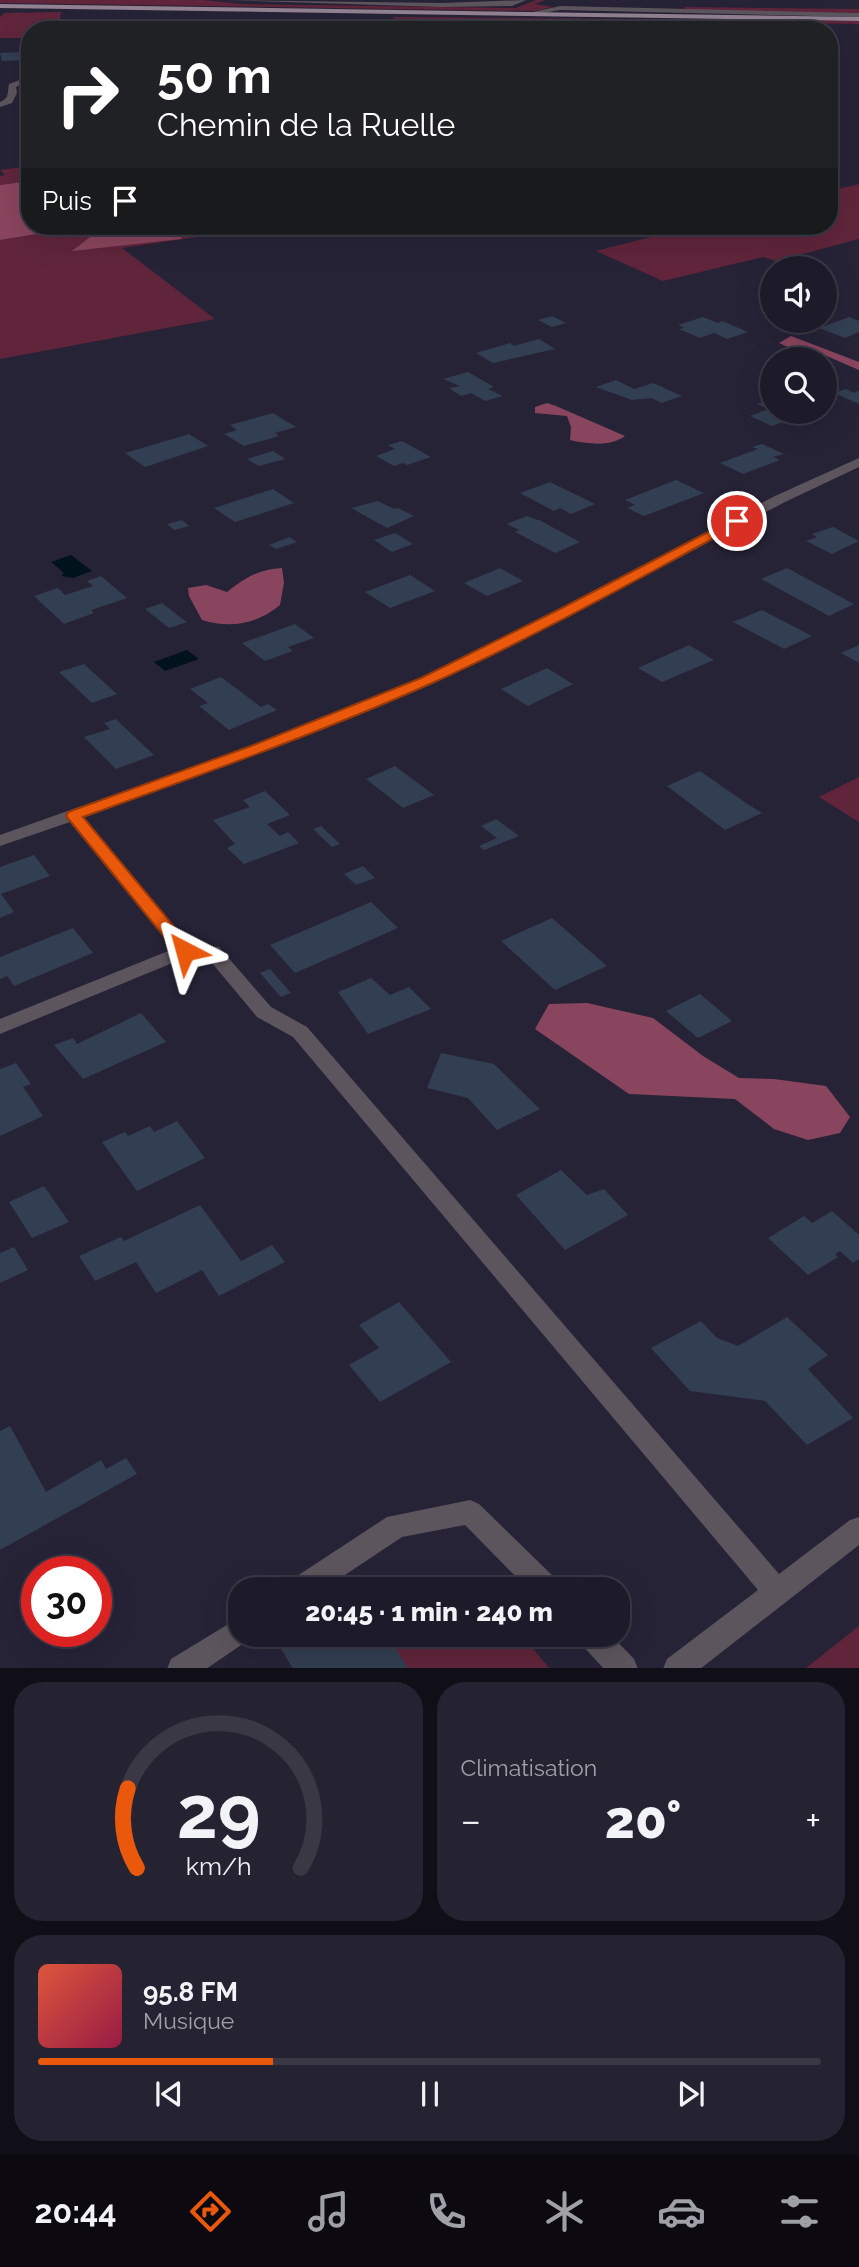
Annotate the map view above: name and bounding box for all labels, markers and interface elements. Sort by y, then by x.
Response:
text: 50 m [157,47,272,104]
icon: right [42,49,133,140]
text: Chemin de la Ruelle [157,106,455,143]
icon: arrive [106,182,144,220]
text: Puis [42,186,92,216]
map controls [760,256,837,424]
button: sound [760,256,837,333]
button: search [760,347,837,424]
pin [707,491,767,551]
icon: arrive [718,502,756,540]
position arrow [148,914,222,988]
speed limit sign: 30 [21,1556,112,1647]
text: 20:45 · 1 min · 240 m [305,1597,553,1627]
text: Climatisation [461,1754,597,1781]
text: 29 [176,1770,260,1855]
text: 20° [605,1789,681,1850]
text: − [461,1798,481,1843]
text: + [805,1798,821,1843]
text: km/h [185,1850,251,1880]
text: 95.8 FM [143,1977,238,2007]
text: Musique [143,2007,234,2034]
icon: previous [150,2075,188,2113]
icon: pause [411,2075,449,2113]
icon: next [672,2075,710,2113]
icon: directions [186,2187,235,2236]
icon: music [304,2187,353,2236]
icon: phone [422,2187,471,2236]
icon: climate [540,2187,589,2236]
icon: car [657,2187,706,2236]
icon: filters [775,2187,824,2236]
text: 20:44 [34,2193,117,2230]

